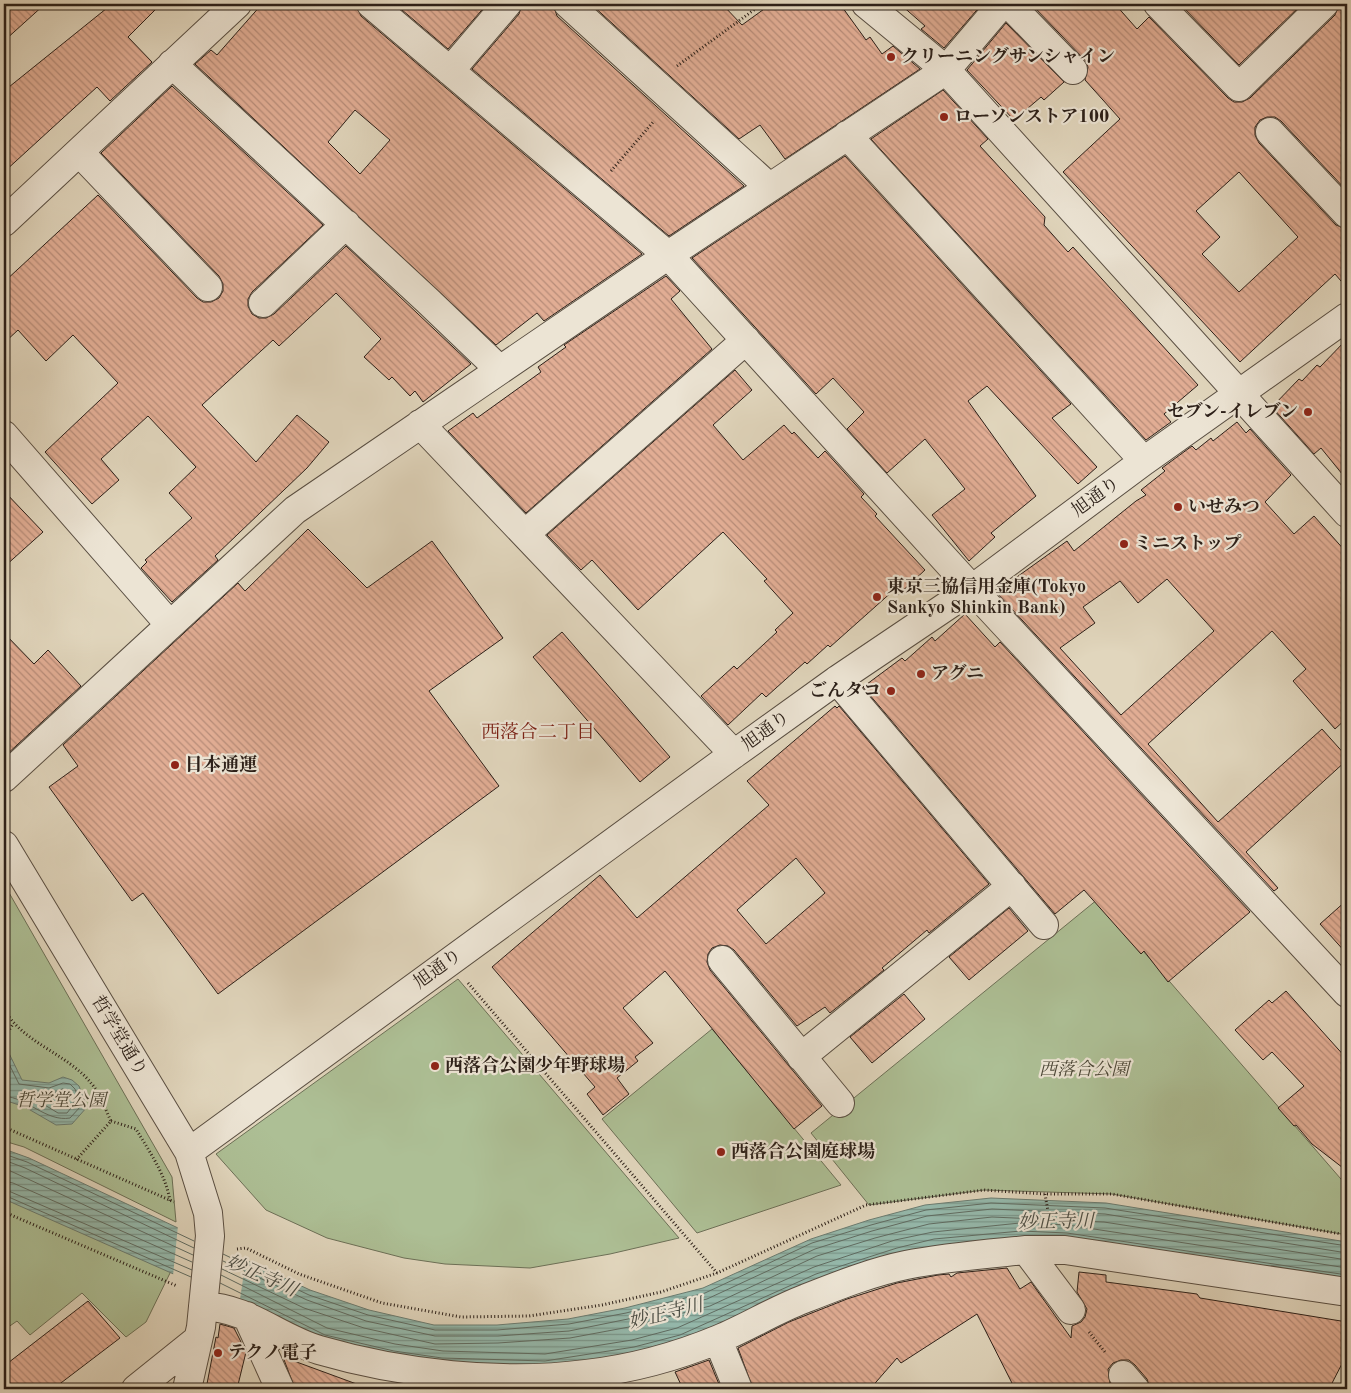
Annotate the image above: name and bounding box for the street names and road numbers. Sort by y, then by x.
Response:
street label: 旭通り [1068,472,1123,520]
street label: 旭通り [738,706,793,754]
street label: 旭通り [410,944,465,992]
street label: 哲学堂通り [88,992,152,1079]

